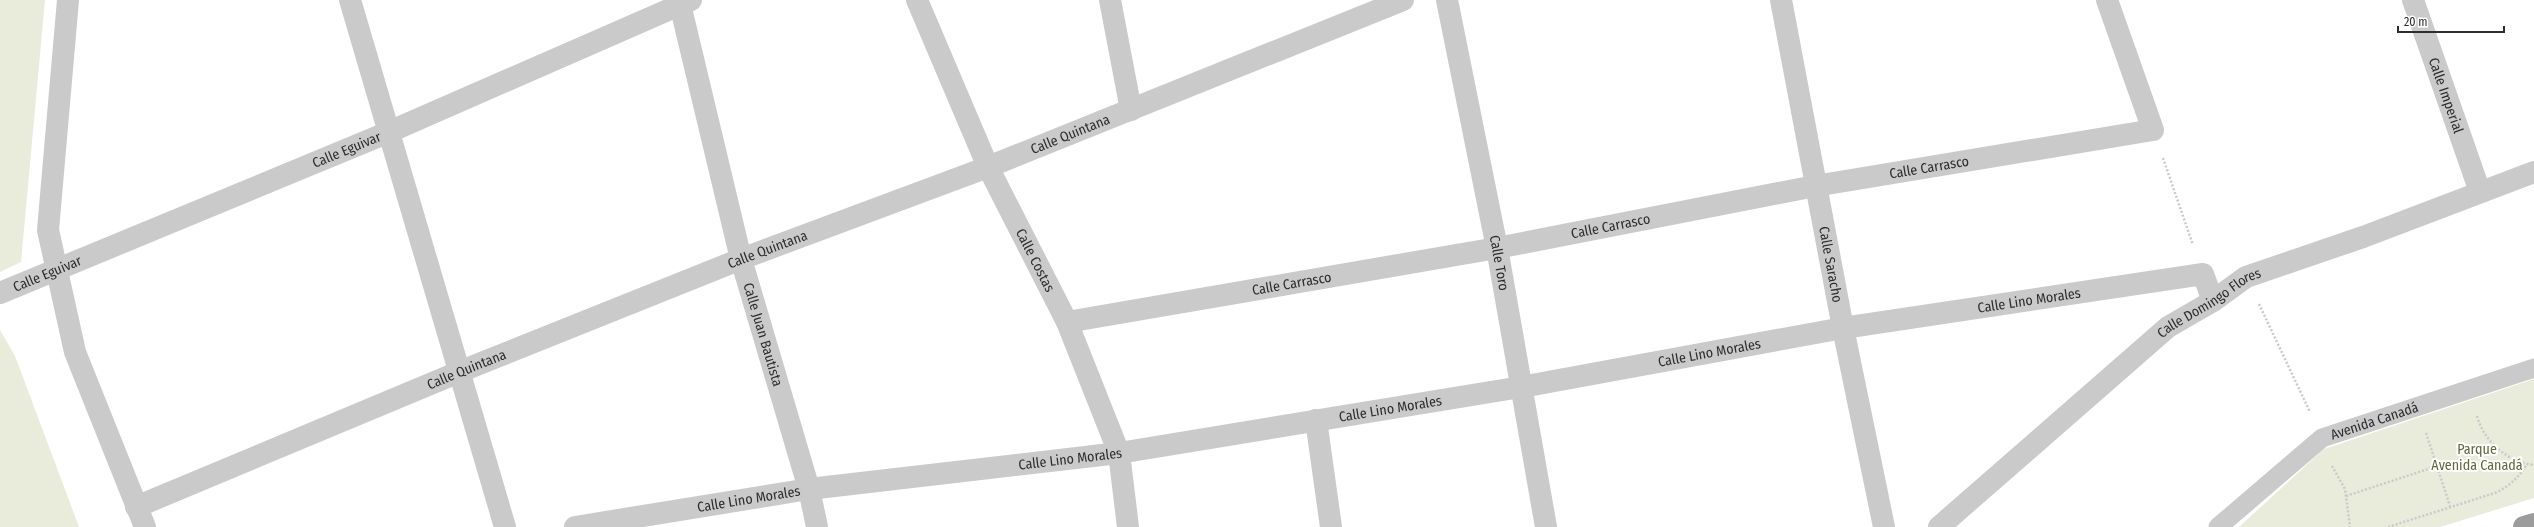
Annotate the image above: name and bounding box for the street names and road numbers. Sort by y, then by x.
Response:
street label: Calle Imperial [2425,55,2467,136]
street label: Calle Quintana [1028,111,1113,158]
street label: Calle Eguivar [310,128,384,172]
street label: Calle Carrasco [1888,153,1970,183]
street label: Calle Carrasco [1570,210,1652,242]
street label: Calle Saracho [1815,225,1846,304]
street label: Calle Costas [1012,226,1058,295]
street label: Calle Quintana [725,227,810,273]
street label: Calle Toro [1486,234,1512,292]
street label: Calle Eguivar [10,252,84,296]
street label: Calle Domingo Flores [2154,265,2263,342]
street label: Calle Carrasco [1251,269,1333,299]
street label: Calle Juan Bautista [739,281,786,389]
street label: Calle Lino Morales [1976,284,2082,317]
street label: Calle Lino Morales [1657,335,1762,371]
street label: Calle Quintana [424,346,509,393]
street label: Calle Lino Morales [1338,392,1443,426]
street label: Avenida Canadá [2328,399,2421,444]
street label: Calle Lino Morales [1018,445,1123,474]
street label: Calle Lino Morales [696,483,802,516]

